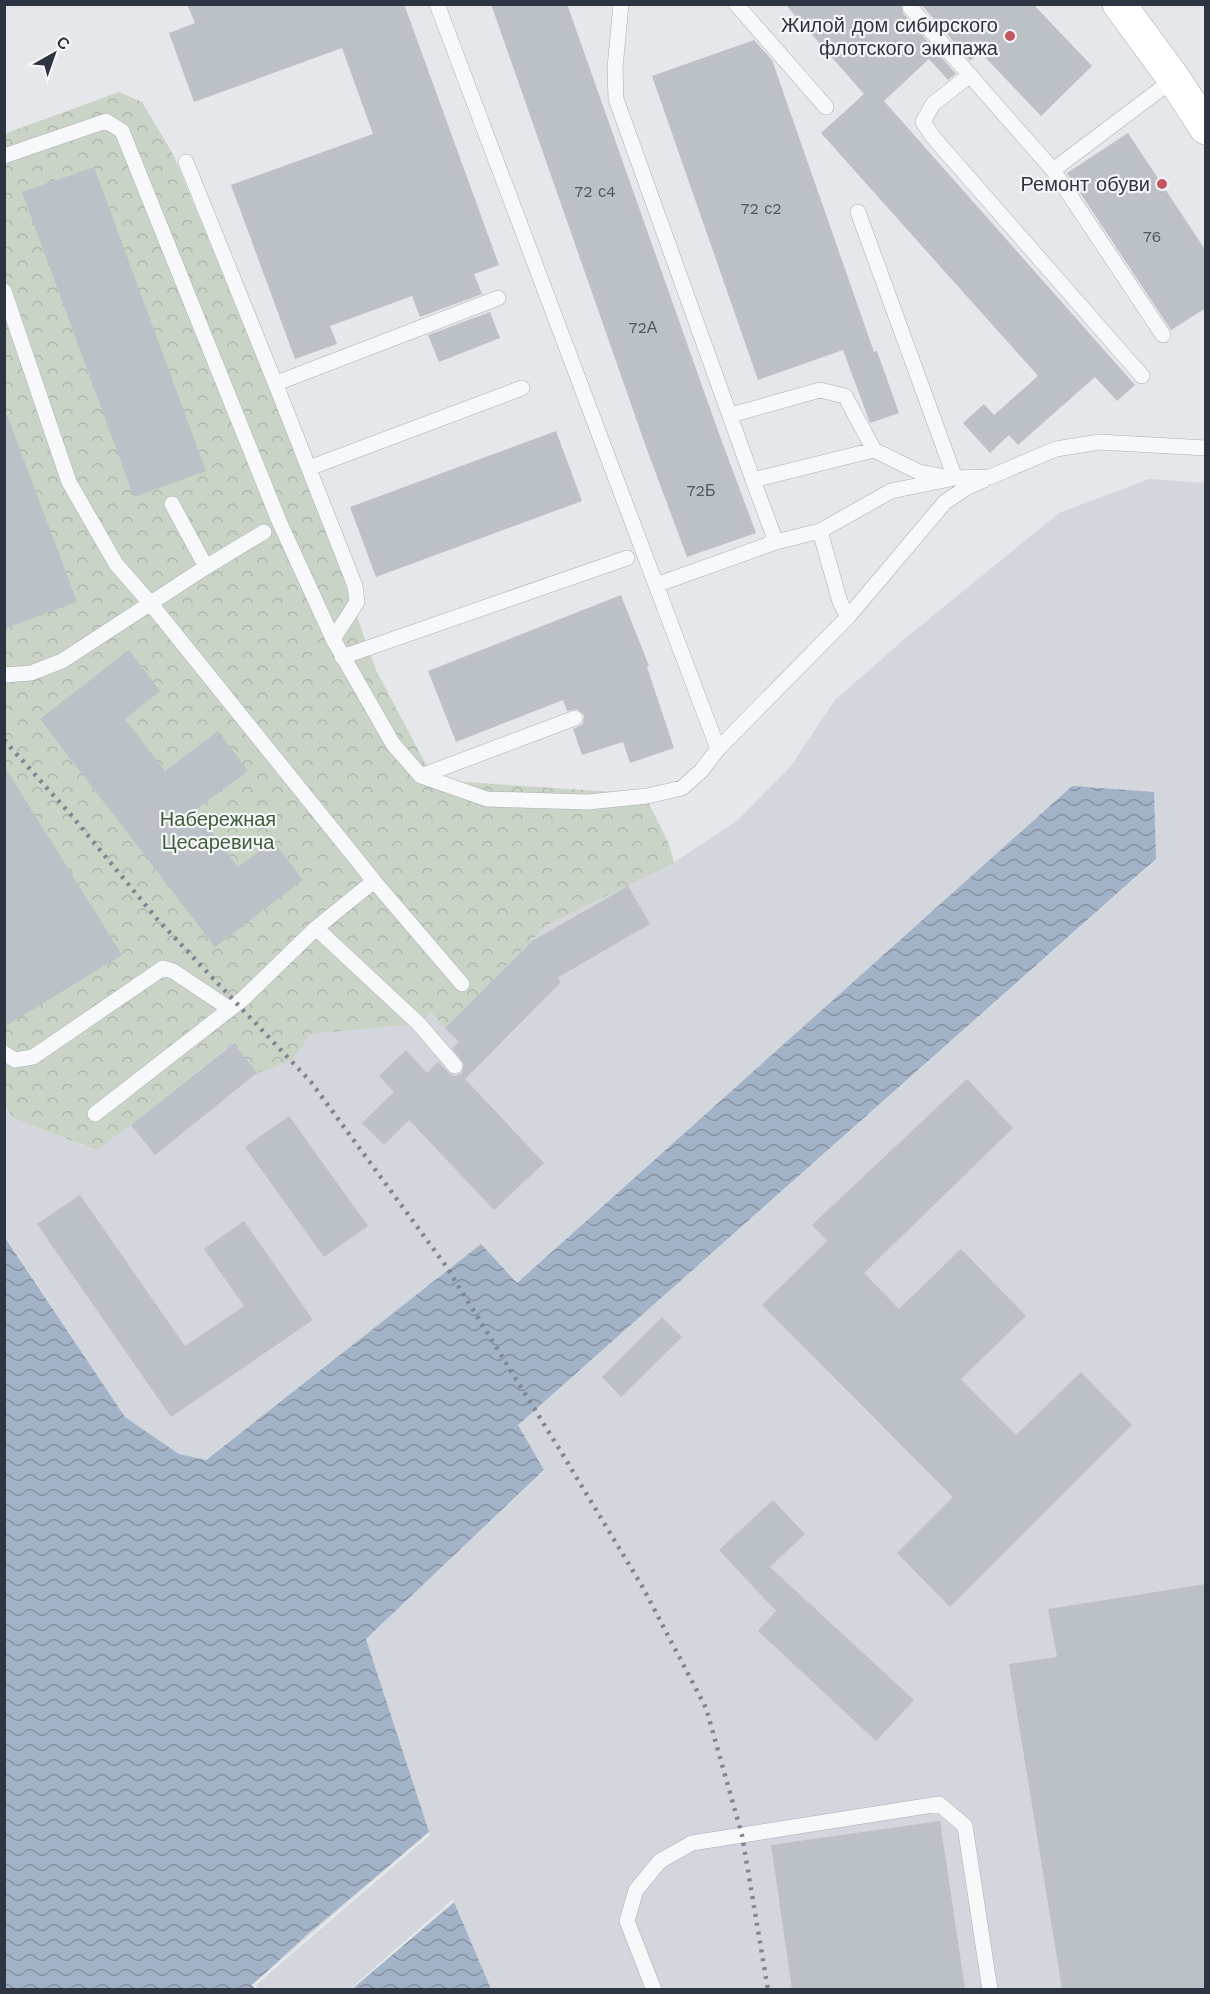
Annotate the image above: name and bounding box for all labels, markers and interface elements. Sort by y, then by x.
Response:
place label: Жилой дом сибирского флотского экипажа [781,13,999,60]
north arrow [24,24,84,84]
marker: Жилой дом сибирского флотского экипажа [1003,29,1017,43]
text: С [53,32,74,54]
place label: Ремонт обуви [1021,172,1150,196]
marker: Ремонт обуви [1155,177,1169,191]
house number: 72 с4 [574,182,616,201]
house number: 72 с2 [740,199,782,218]
house number: 76 [1143,227,1161,246]
house number: 72А [629,318,658,337]
house number: 72Б [687,481,715,500]
park label: Набережная Цесаревича [160,807,276,854]

